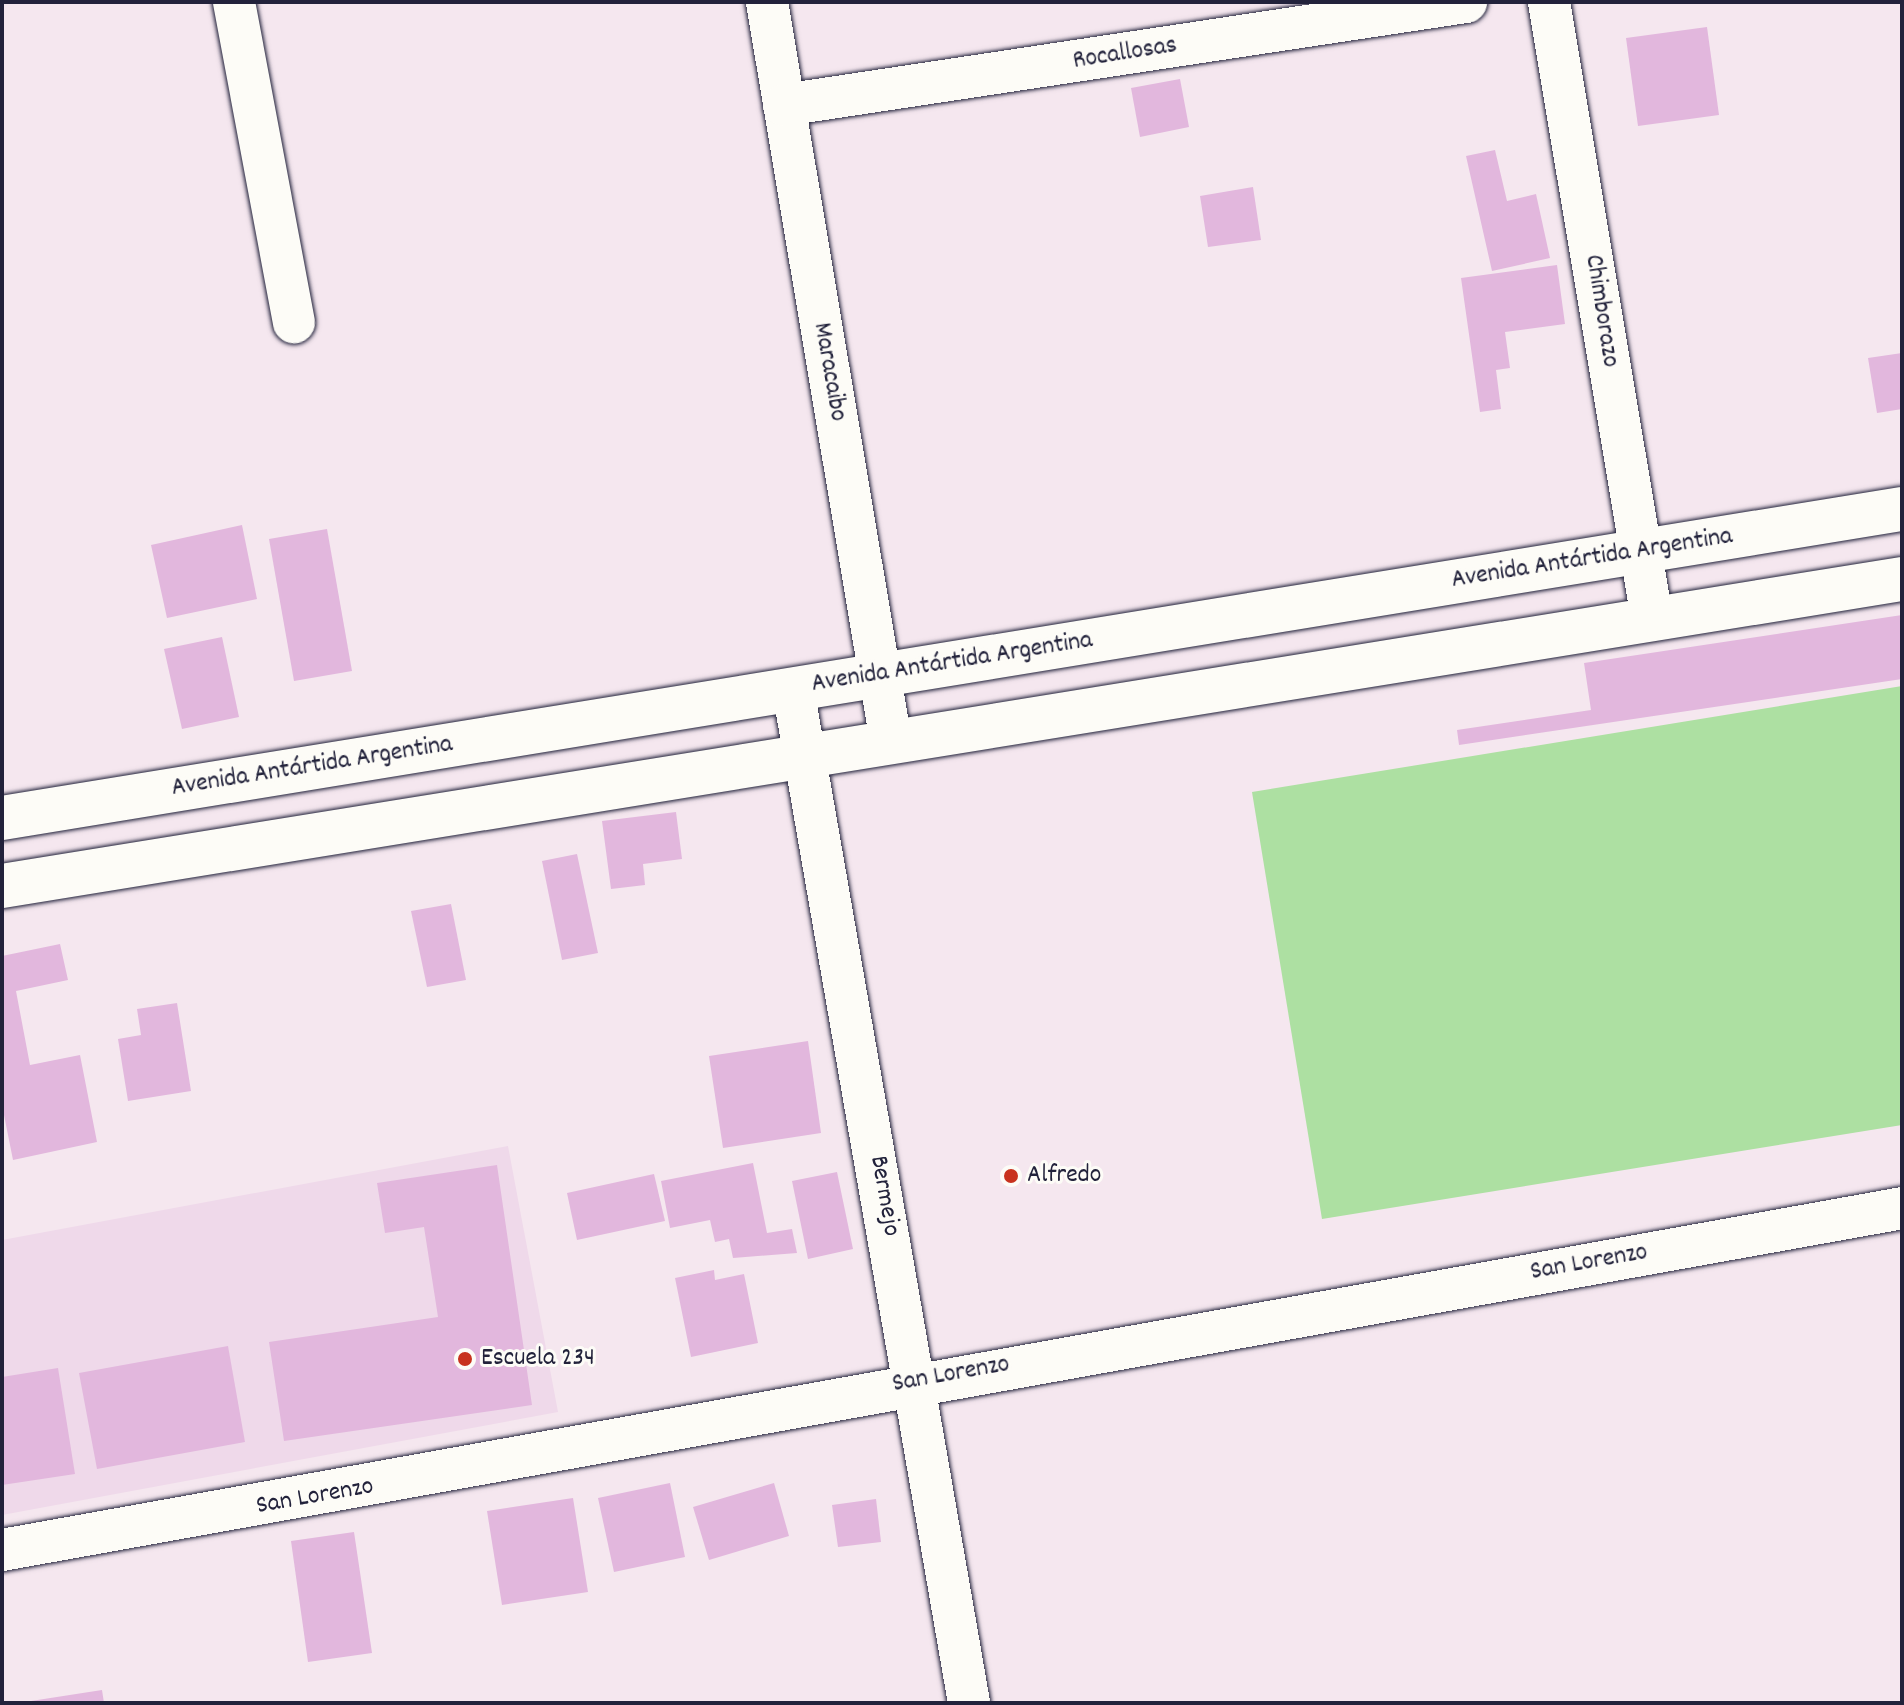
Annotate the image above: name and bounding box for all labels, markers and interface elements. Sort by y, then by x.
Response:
street label: Rocallosas [1071,30,1179,78]
street label: Chimborazo [1577,253,1625,369]
street label: Maracaibo [805,320,853,424]
street label: Avenida Antártida Argentina [1449,521,1735,597]
street label: Avenida Antártida Argentina [809,625,1095,701]
street label: Avenida Antártida Argentina [169,729,455,805]
street label: Bermejo [862,1153,906,1239]
place label: Alfredo [1027,1160,1101,1192]
marker: Alfredo [1002,1167,1020,1185]
street label: San Lorenzo [1528,1237,1650,1289]
place label: Escuela 234 [481,1343,595,1375]
street label: San Lorenzo [890,1349,1012,1401]
marker: Escuela 234 [456,1350,474,1368]
street label: San Lorenzo [254,1471,376,1523]

